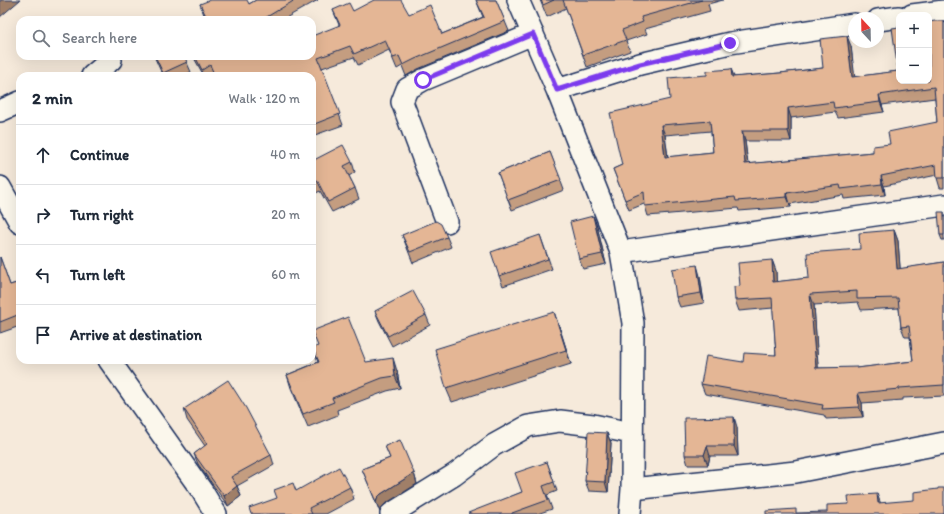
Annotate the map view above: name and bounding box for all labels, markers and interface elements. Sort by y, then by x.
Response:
north arrow [848,12,884,48]
map controls [896,12,932,84]
button: + [896,12,932,48]
search box [16,16,316,60]
icon: search [30,27,52,49]
text: Search here [62,29,137,47]
route end [721,34,739,52]
button: − [896,48,932,84]
route start [414,71,432,89]
text: 2 min [32,88,72,108]
text: Walk · 120 m [229,91,300,106]
icon: ahead [32,144,54,166]
text: Continue [70,146,129,164]
text: 40 m [270,147,300,162]
icon: right [32,204,54,226]
text: Turn right [70,206,134,224]
text: 20 m [271,207,300,222]
icon: left [32,264,54,286]
text: Turn left [70,266,125,284]
text: 60 m [271,267,300,282]
icon: arrive [32,324,54,346]
text: Arrive at destination [70,326,202,344]

